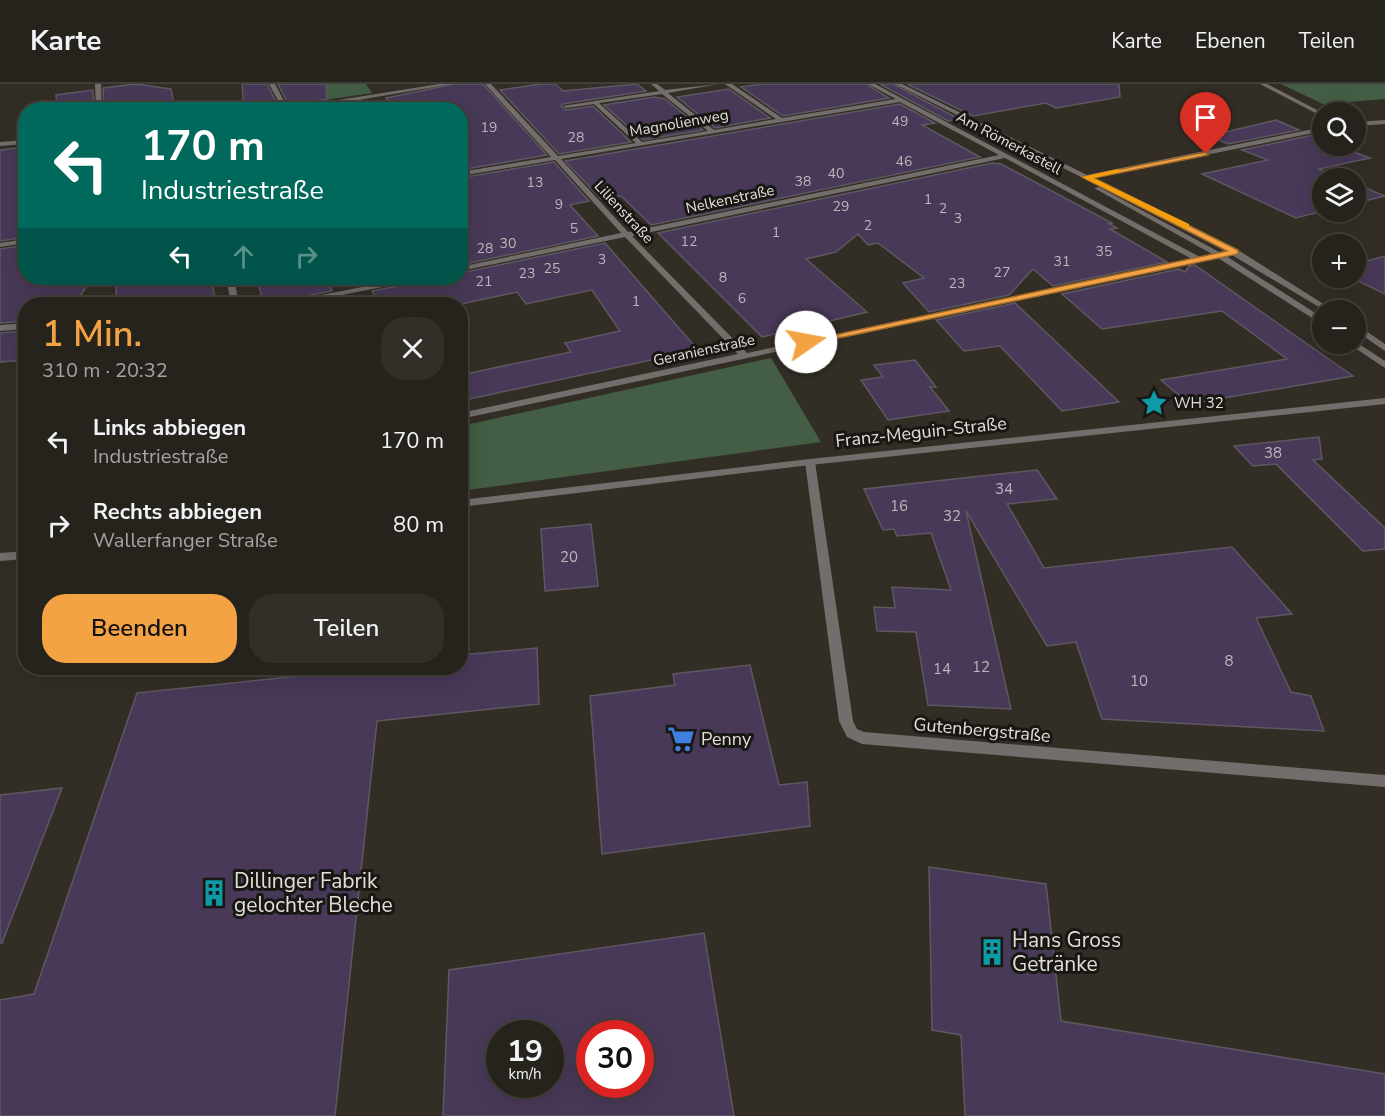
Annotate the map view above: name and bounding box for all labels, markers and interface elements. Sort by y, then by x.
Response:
text: Karte [30,22,101,60]
text: Karte [1111,27,1162,55]
text: Ebenen [1195,27,1266,55]
text: Teilen [1299,27,1355,55]
pin [1180,92,1231,154]
icon: arrive [1189,101,1222,134]
map controls [1312,102,1366,354]
button: search [1312,102,1366,156]
street label: Magnolienweg [628,104,730,142]
street label: Am Römerkastell [953,107,1066,179]
house number: 49 [892,112,908,131]
text: 170 m [141,118,265,175]
house number: 19 [481,118,497,137]
icon: left [42,126,120,204]
house number: 28 [568,128,584,147]
house number: 46 [896,152,912,171]
house number: 40 [828,164,844,183]
button: layers [1312,168,1366,222]
text: Industriestraße [141,172,324,209]
house number: 38 [795,172,811,191]
house number: 13 [527,173,543,192]
street label: Lilienstraße [590,176,658,248]
street label: Nelkenstraße [684,180,776,218]
house number: 1 [924,190,932,209]
house number: 9 [555,195,563,214]
house number: 29 [833,197,849,216]
house number: 2 [939,199,947,218]
house number: 3 [954,209,962,228]
house number: 2 [864,216,872,235]
house number: 5 [570,219,578,238]
house number: 1 [772,223,780,242]
house number: 12 [681,232,697,251]
house number: 30 [500,234,516,253]
button: + [1312,234,1366,288]
house number: 28 [477,239,493,258]
icon: left [164,240,197,273]
icon: ahead [227,240,260,273]
icon: right [290,240,323,273]
house number: 35 [1096,242,1112,261]
house number: 3 [598,250,606,269]
house number: 31 [1054,252,1070,271]
house number: 25 [544,259,560,278]
house number: 27 [994,263,1010,282]
house number: 23 [519,264,535,283]
house number: 8 [719,268,727,287]
house number: 21 [476,272,492,291]
house number: 23 [949,274,965,293]
house number: 6 [738,289,746,308]
house number: 1 [632,292,640,311]
button: − [1312,300,1366,354]
text: 1 Min. [42,310,142,359]
position arrow [774,310,838,374]
button: close [381,317,444,380]
street label: Geranienstraße [651,329,757,371]
text: 310 m · 20:32 [42,357,168,384]
place icon: WH 32 [1139,388,1169,418]
place label: WH 32 [1174,393,1224,413]
street label: Franz-Meguin-Straße [834,411,1008,453]
text: Links abbiegen [93,413,246,443]
icon: left [42,425,75,458]
text: 170 m [380,426,444,456]
text: Industriestraße [93,443,228,470]
house number: 38 [1264,443,1282,463]
house number: 34 [995,479,1013,499]
house number: 16 [890,496,908,516]
text: Rechts abbiegen [93,497,262,527]
house number: 32 [943,506,961,526]
icon: right [42,509,75,542]
text: 80 m [393,510,444,540]
text: Wallerfanger Straße [93,527,278,554]
house number: 20 [560,547,578,567]
button: Beenden [42,594,237,663]
button: Teilen [249,594,444,663]
house number: 8 [1224,651,1234,671]
house number: 12 [972,657,990,677]
house number: 14 [933,659,951,679]
house number: 10 [1130,671,1148,691]
street label: Gutenbergstraße [912,712,1052,748]
supermarket icon: Penny [666,724,696,754]
place label: Penny [701,727,752,751]
place label: Dillinger Fabrik gelochter Bleche [234,867,393,919]
building icon: Dillinger Fabrik gelochter Bleche [199,878,229,908]
place label: Hans Gross Getränke [1012,926,1121,978]
building icon: Hans Gross Getränke [977,937,1007,967]
speed limit sign: 30 [576,1020,654,1098]
text: 19 [507,1031,543,1072]
text: km/h [508,1064,542,1084]

